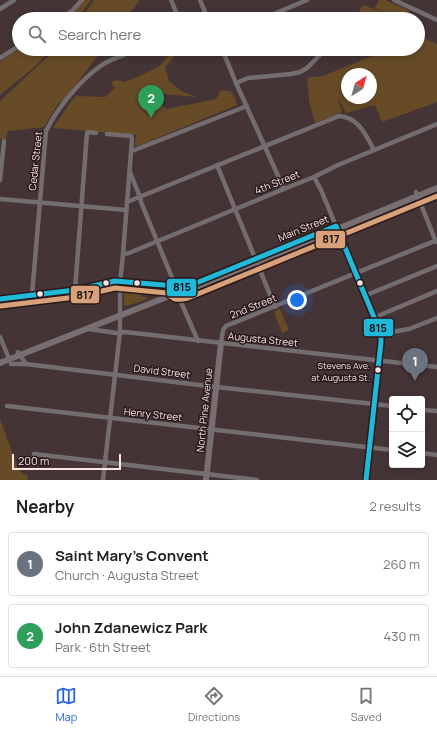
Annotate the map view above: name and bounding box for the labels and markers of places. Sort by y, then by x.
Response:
pin: 2 [138,85,164,118]
unlabelled marker [101,278,111,288]
unlabelled marker [132,278,142,288]
unlabelled marker [355,278,365,288]
unlabelled marker [35,289,45,299]
pin: 1 [402,348,428,381]
place label: Stevens Ave. at Augusta St. [311,359,370,384]
marker: Stevens Ave. at Augusta St. [373,365,383,375]

